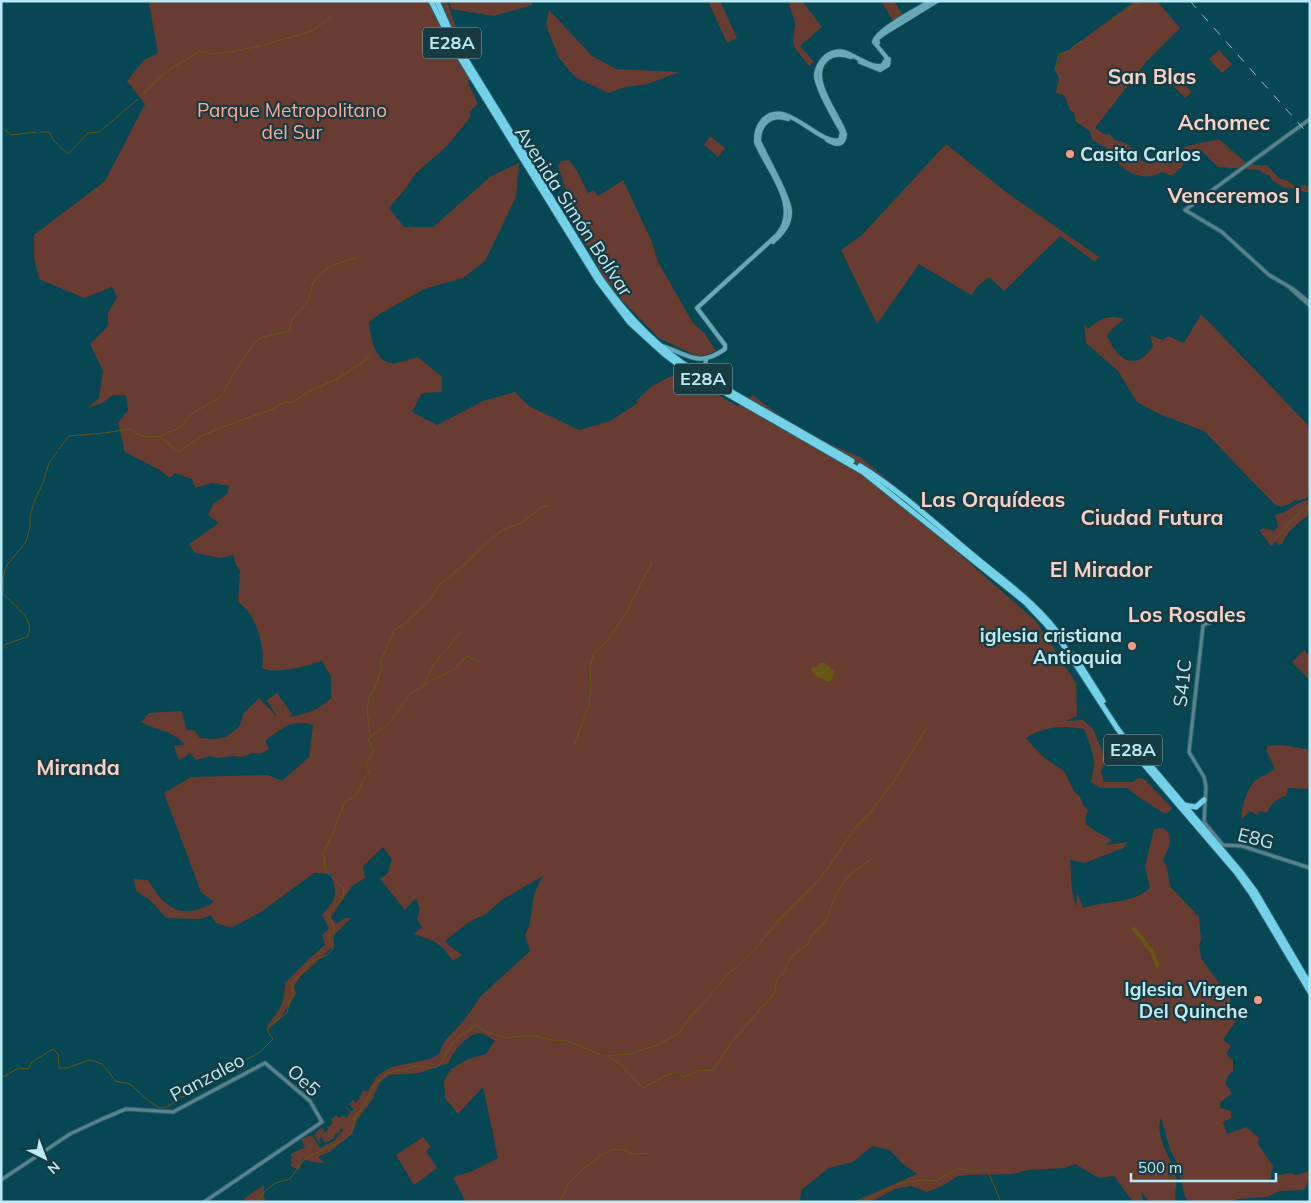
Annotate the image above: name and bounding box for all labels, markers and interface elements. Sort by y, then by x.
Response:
road number: E28A [423,28,481,58]
district label: San Blas [1108,63,1196,89]
park label: Parque Metropolitano del Sur [197,98,387,144]
district label: Achomec [1178,109,1270,135]
street label: Avenida Simón Bolívar [510,121,638,301]
place label: Casita Carlos [1080,142,1201,166]
marker: Casita Carlos [1064,148,1076,160]
district label: Venceremos I [1166,182,1301,208]
road number: E28A [674,364,732,394]
district label: Las Orquídeas [921,486,1065,512]
district label: Ciudad Futura [1080,504,1224,530]
district label: El Mirador [1050,556,1153,582]
district label: Los Rosales [1128,601,1246,627]
place label: iglesia cristiana Antioquia [980,623,1122,669]
marker: iglesia cristiana Antioquia [1126,640,1138,652]
street label: S41C [1168,658,1196,708]
road number: E28A [1104,734,1162,766]
district label: Miranda [36,754,120,780]
street label: E8G [1235,822,1277,854]
place label: Iglesia Virgen Del Quinche [1124,977,1248,1023]
marker: Iglesia Virgen Del Quinche [1252,994,1264,1006]
street label: Panzaleo [165,1047,249,1107]
street label: Oe5 [283,1059,325,1101]
north arrow [20,1133,70,1183]
scale bar [1131,1150,1276,1182]
text: N [44,1157,64,1178]
text: 500 m [1138,1158,1182,1177]

